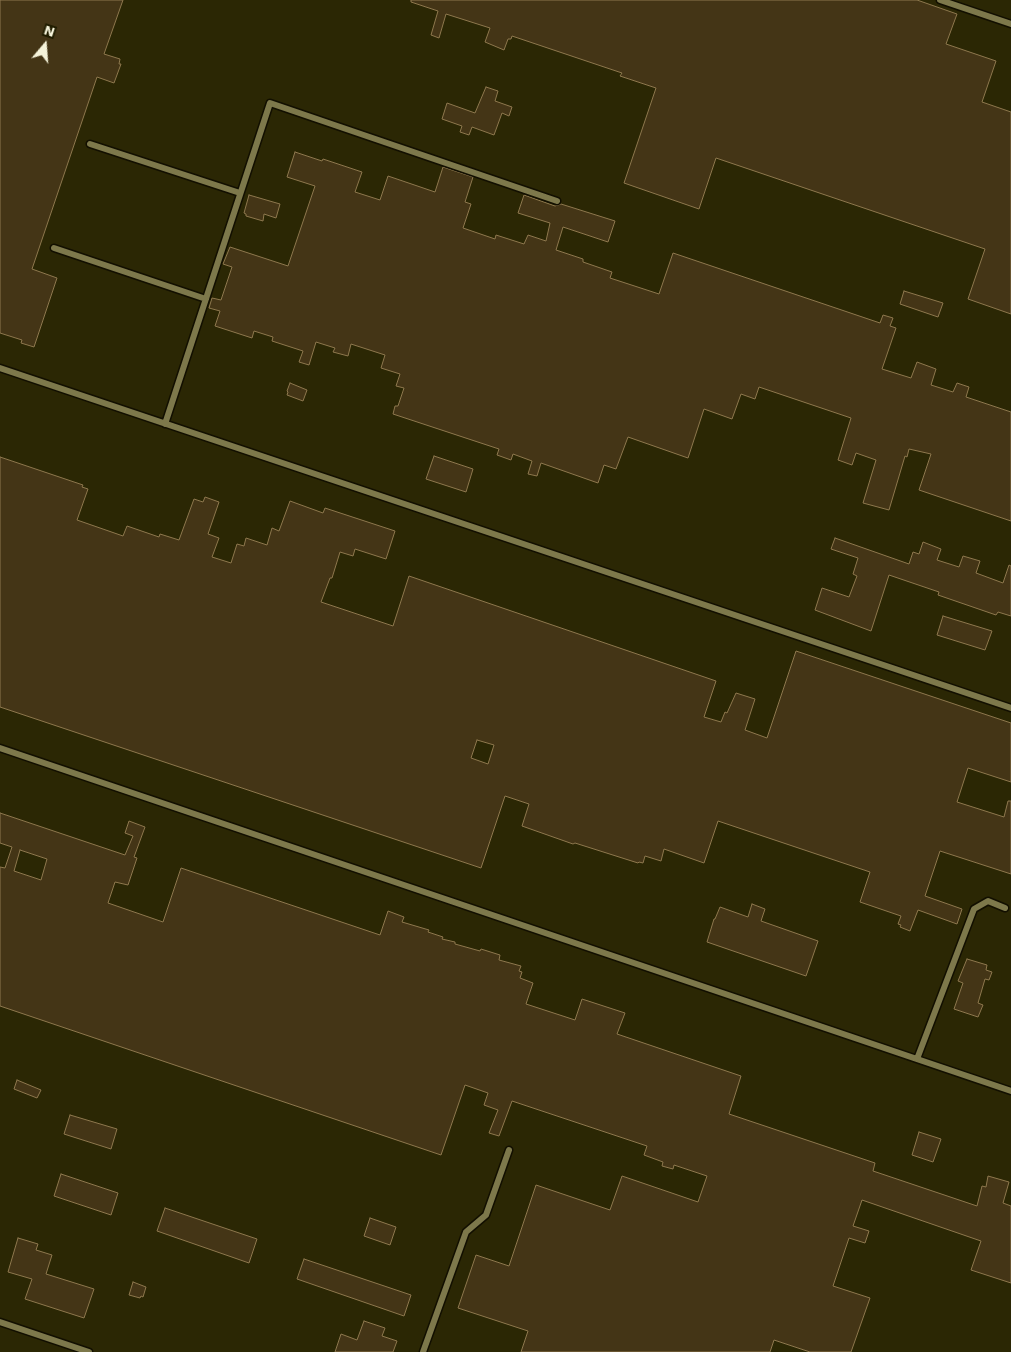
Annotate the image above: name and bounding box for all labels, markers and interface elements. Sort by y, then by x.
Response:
north arrow [20,20,70,70]
text: N [42,22,57,40]

